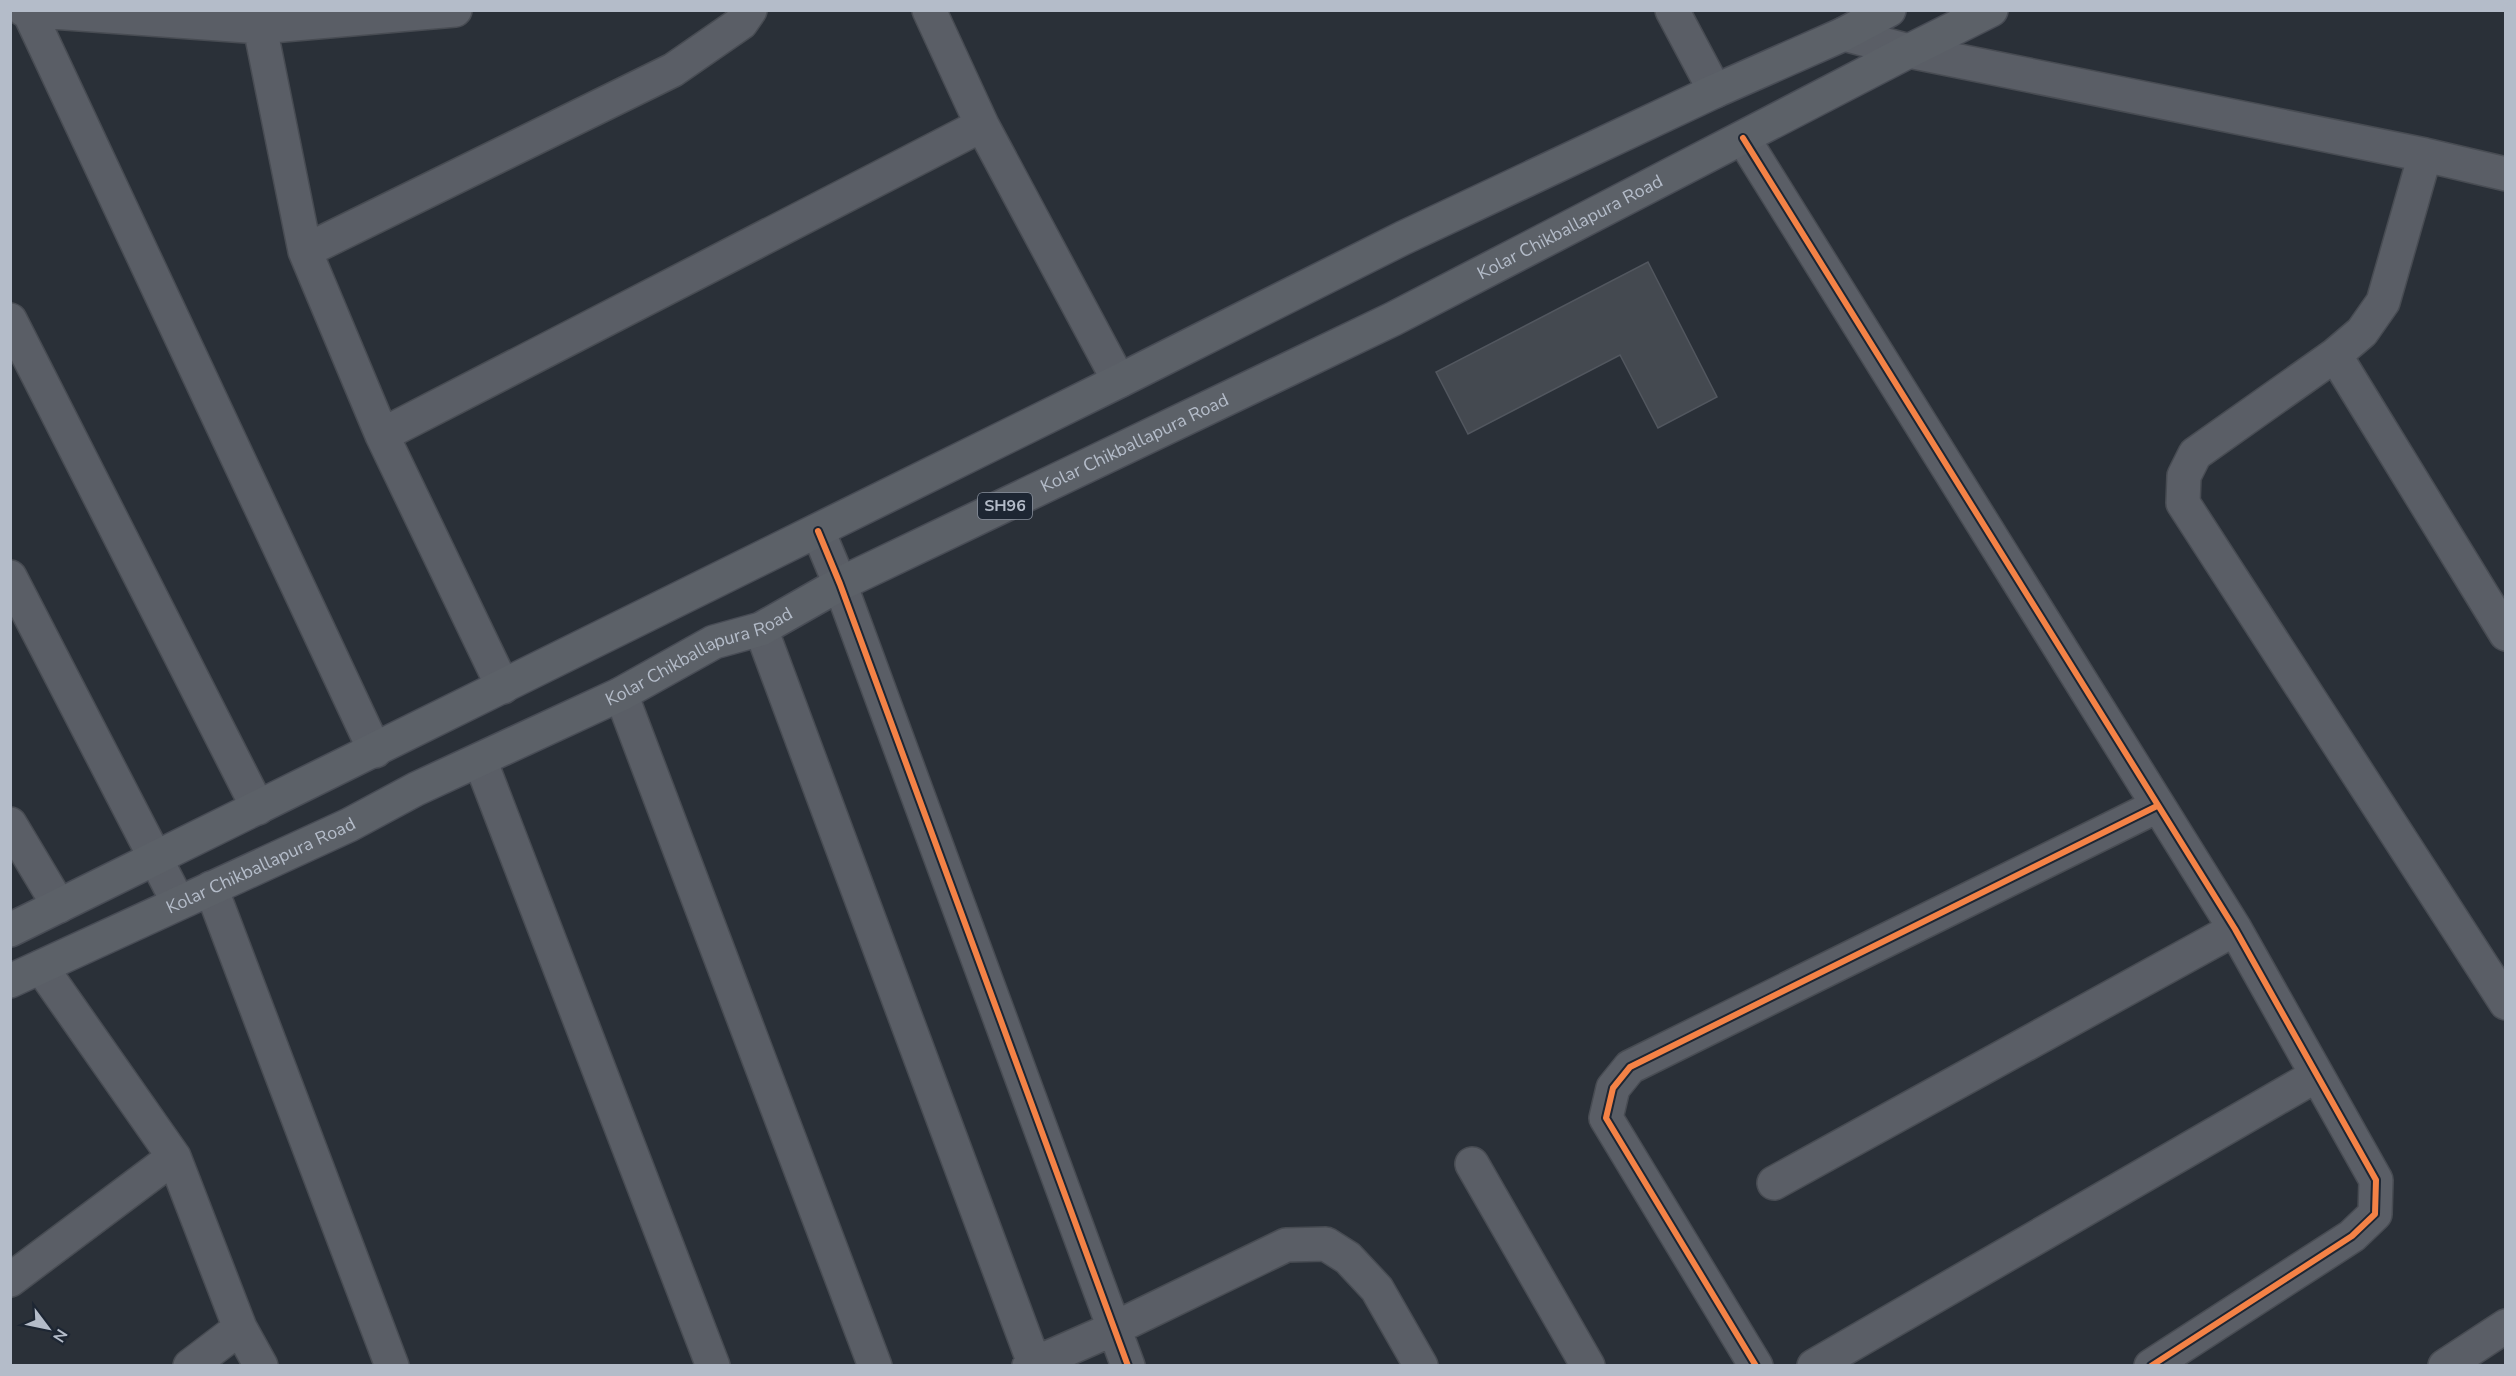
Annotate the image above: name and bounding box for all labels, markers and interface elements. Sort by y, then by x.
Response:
street label: Kolar Chikballapura Road [1473,169,1667,285]
street label: Kolar Chikballapura Road [1037,388,1233,498]
road number: SH96 [978,493,1032,519]
street label: Kolar Chikballapura Road [601,602,797,712]
street label: Kolar Chikballapura Road [162,812,360,920]
north arrow [18,1298,78,1358]
text: N [47,1325,72,1346]

